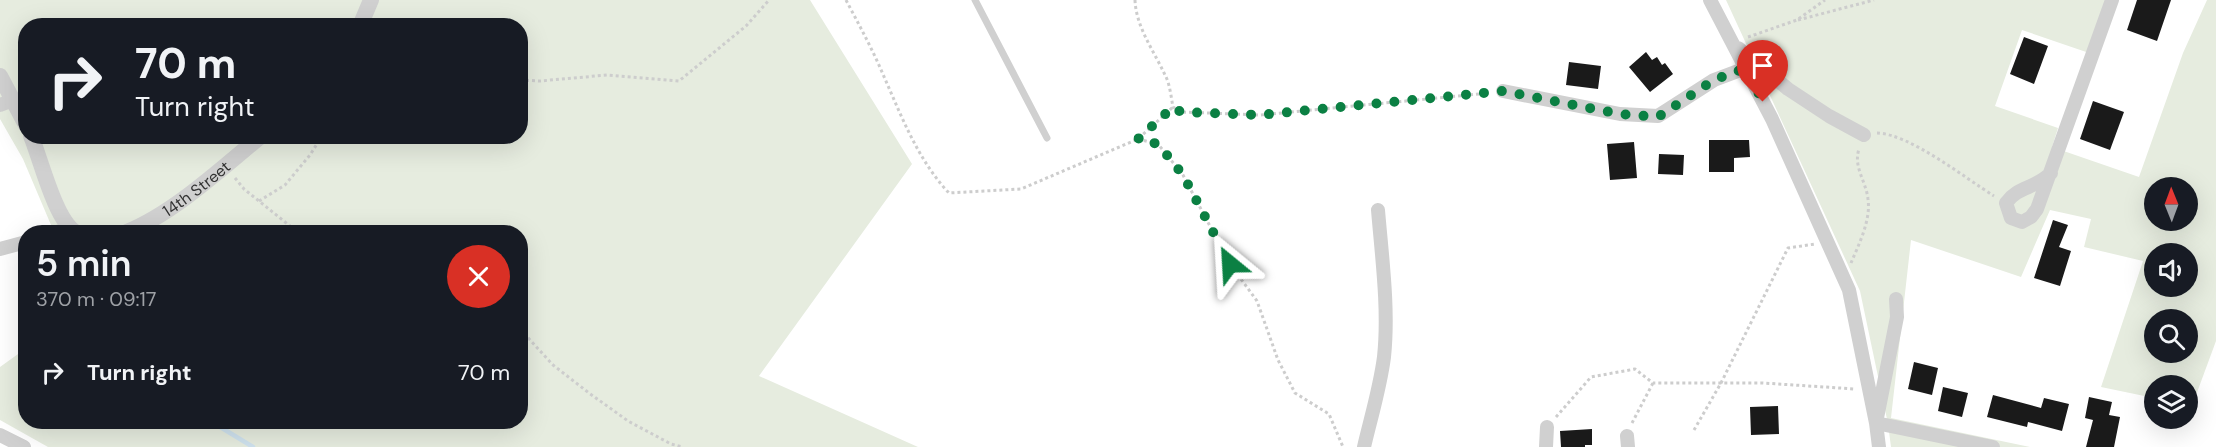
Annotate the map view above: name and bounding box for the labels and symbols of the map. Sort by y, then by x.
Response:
pin [1737,40,1788,102]
street label: 14th Street [159,156,235,222]
north arrow [2144,177,2198,231]
position arrow [1198,232,1262,296]

